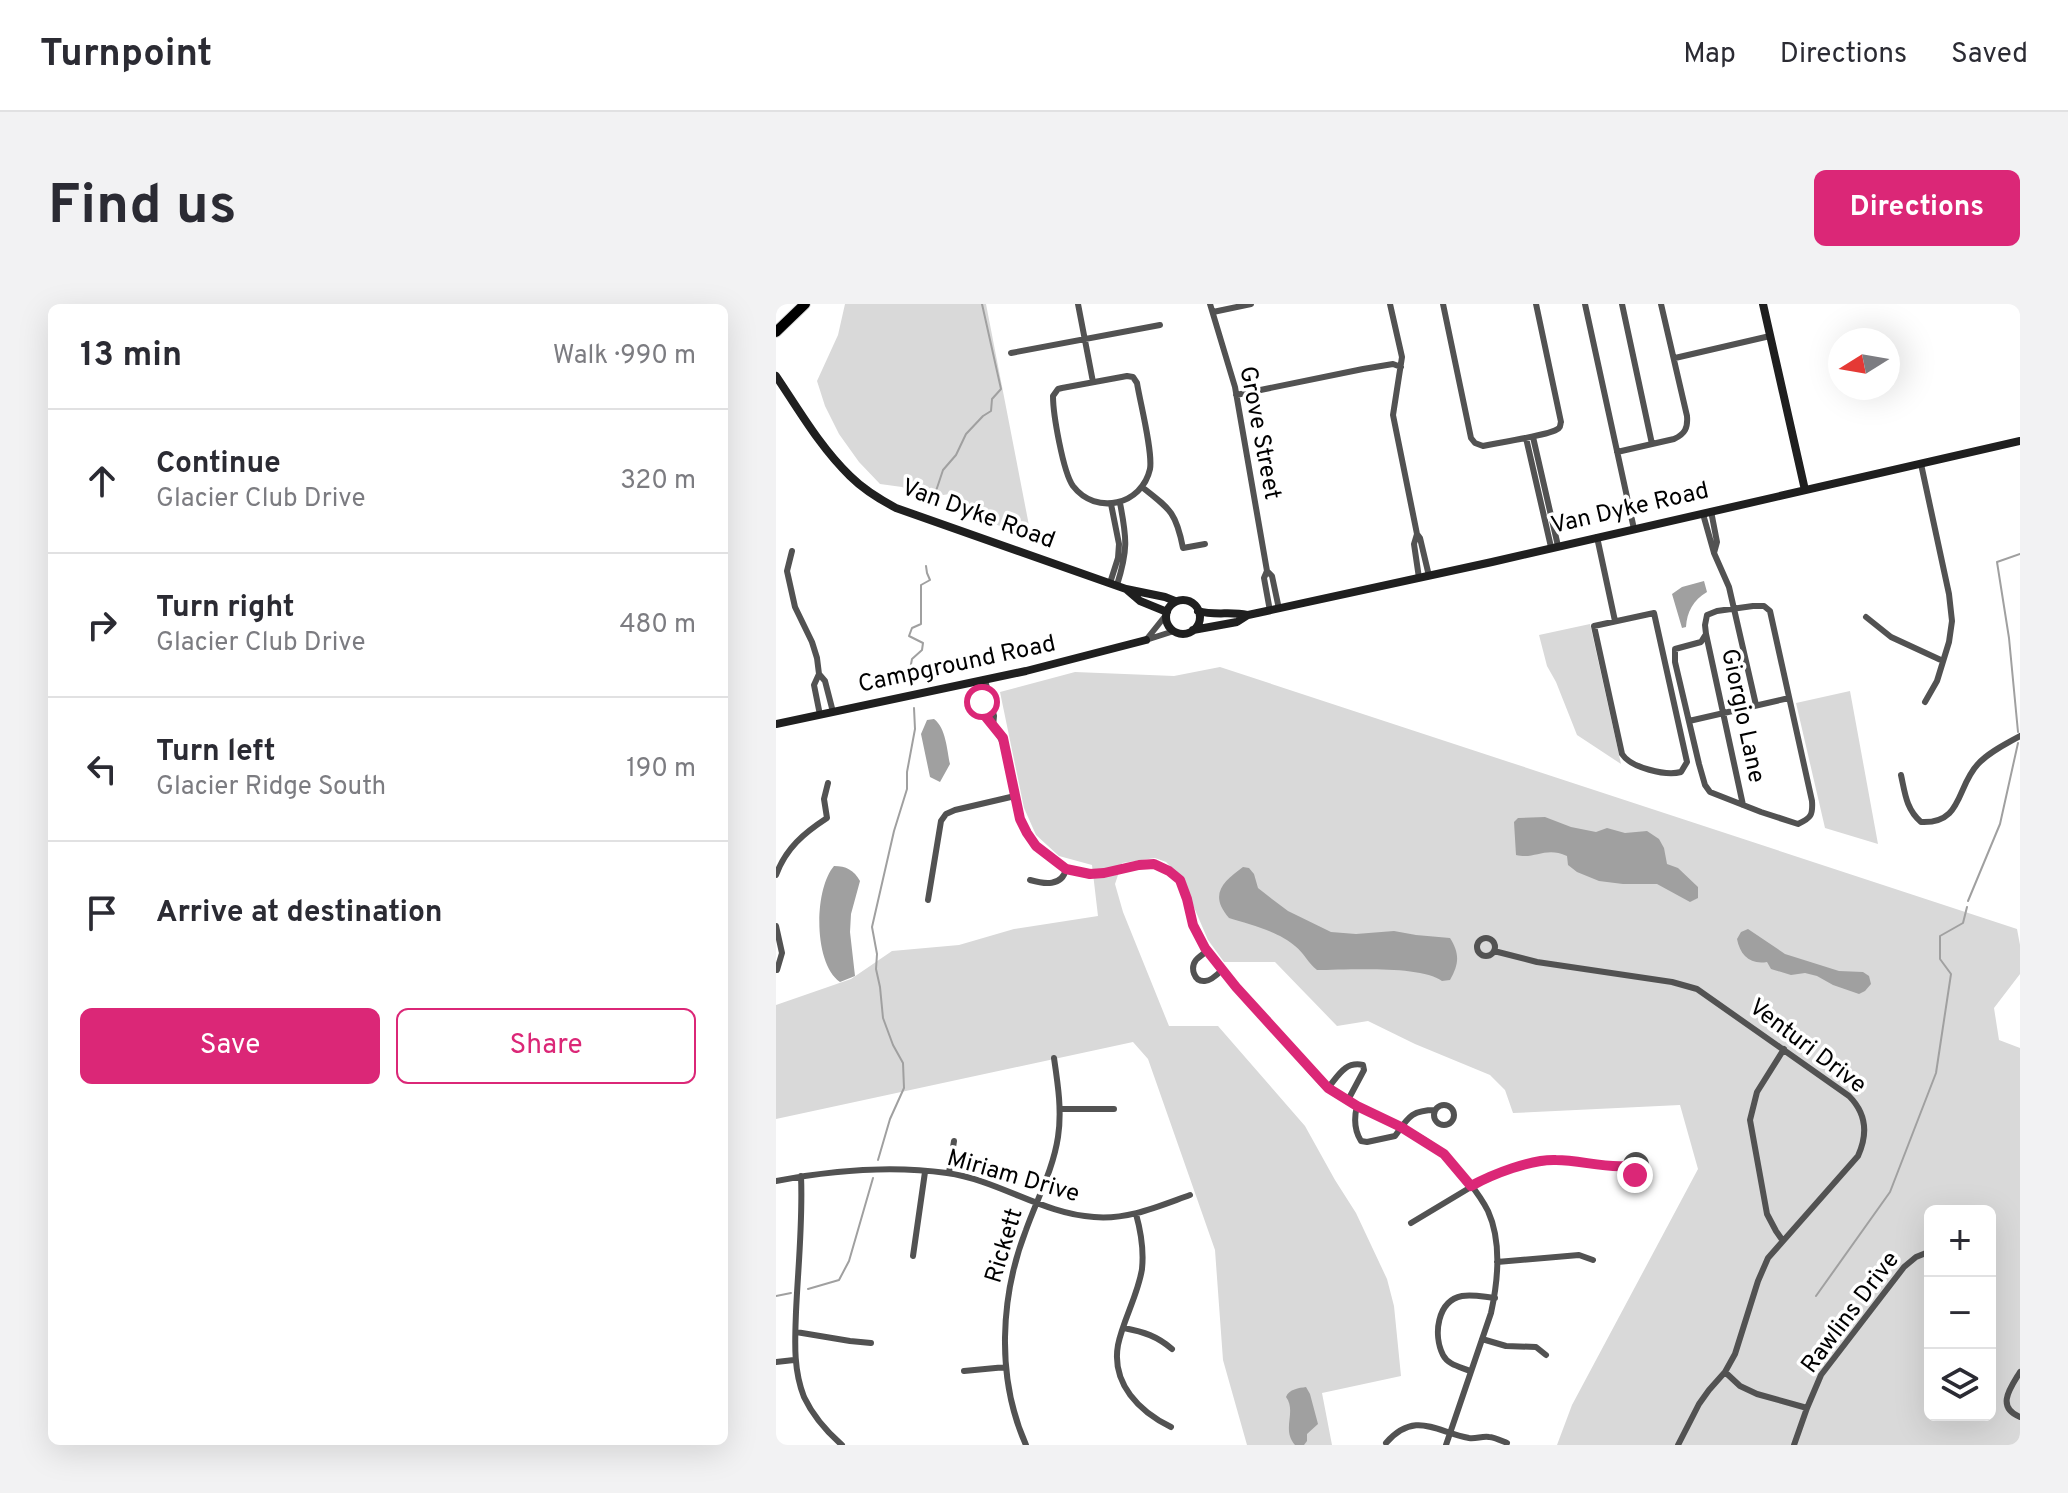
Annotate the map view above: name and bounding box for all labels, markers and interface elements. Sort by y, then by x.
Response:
text: Turnpoint [40,31,212,80]
text: Map [1683,37,1736,73]
text: Directions [1780,37,1907,73]
text: Saved [1951,37,2028,73]
button: Directions [1814,170,2020,246]
text: Find us [48,173,237,243]
north arrow [1828,328,1900,400]
text: 13 min [80,335,182,378]
text: Walk · 990 m [553,340,696,373]
street label: Grove Street [1231,364,1287,502]
text: Continue [156,446,281,483]
icon: ahead [80,459,124,503]
text: 320 m [620,465,696,498]
street label: Van Dyke Road [897,473,1059,557]
street label: Van Dyke Road [1548,476,1712,542]
text: Glacier Club Drive [156,483,365,516]
text: Turn right [156,590,294,627]
icon: right [80,603,124,647]
text: 480 m [619,609,696,642]
text: Glacier Club Drive [156,627,365,660]
street label: Campground Road [856,629,1058,701]
street label: Giorgio Lane [1713,646,1771,786]
route start [964,684,1000,720]
text: Turn left [156,734,276,771]
icon: left [80,747,124,791]
text: 190 m [626,753,696,786]
text: Glacier Ridge South [156,771,386,804]
icon: arrive [80,891,124,935]
text: Arrive at destination [156,895,442,932]
street label: Venturi Drive [1742,993,1872,1101]
button: Save [80,1008,380,1084]
button: Share [396,1008,696,1084]
street label: Miriam Drive [943,1144,1083,1210]
route end [1617,1157,1653,1193]
street label: Rickett [979,1205,1031,1287]
map controls [1924,1205,1996,1421]
button: + [1924,1205,1996,1277]
street label: Rawlins Drive [1795,1246,1907,1380]
button: − [1924,1277,1996,1349]
button: layers [1924,1349,1996,1421]

